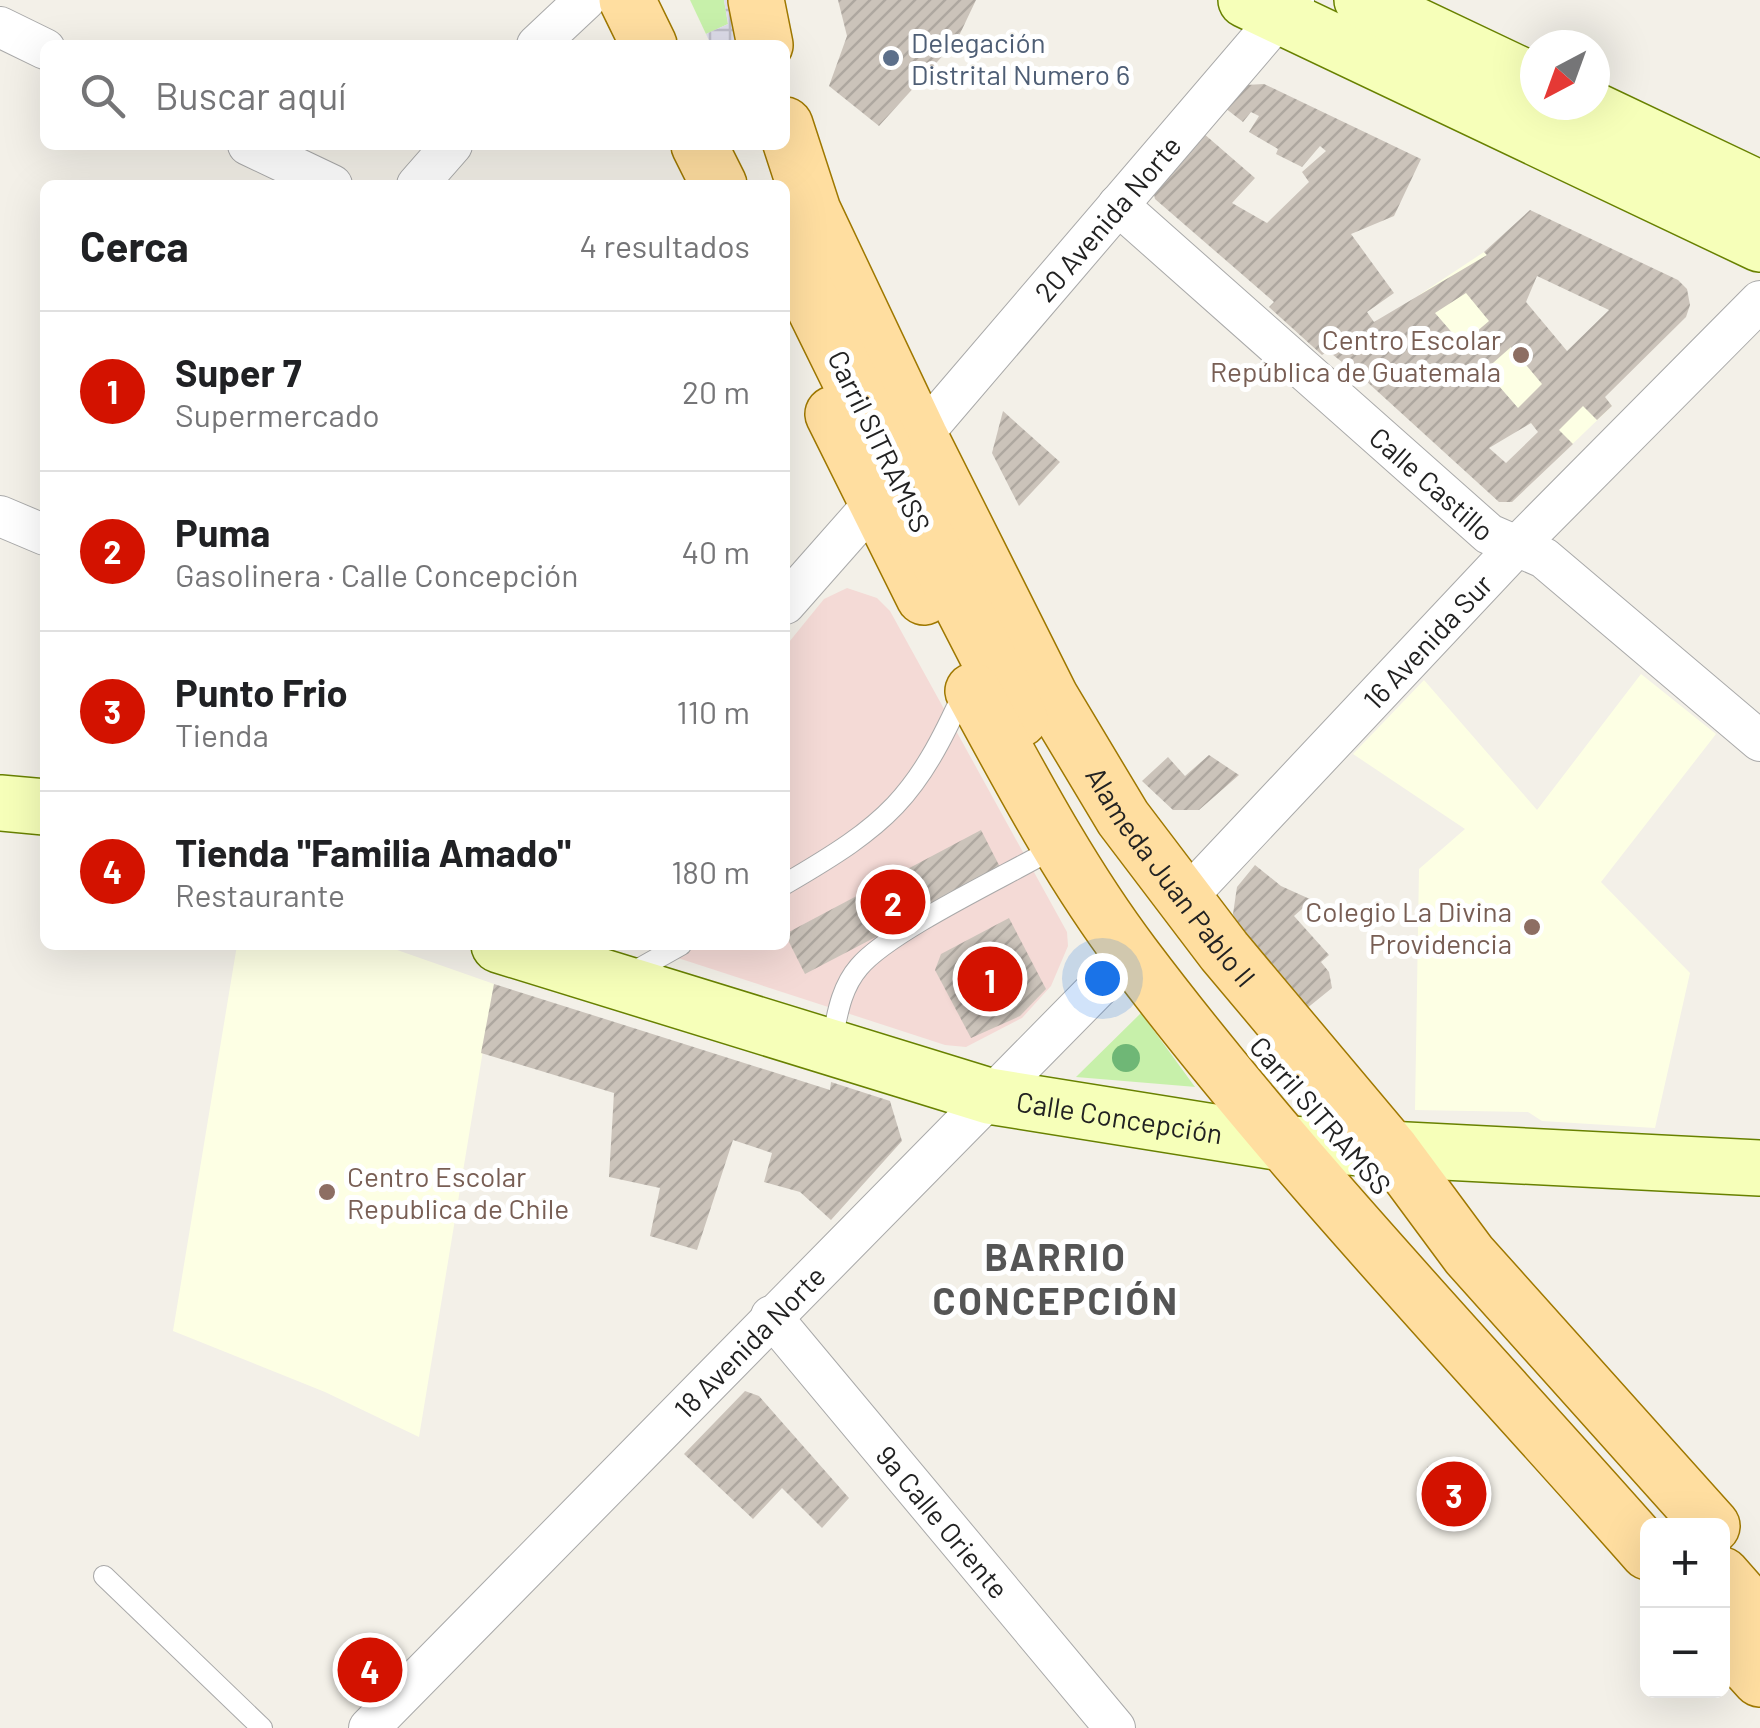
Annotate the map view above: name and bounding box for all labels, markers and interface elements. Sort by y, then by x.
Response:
place label: Delegación Distrital Numero 6 [911,25,1130,91]
north arrow [1520,30,1610,120]
search box [40,40,790,150]
marker: Delegación Distrital Numero 6 [880,47,902,69]
icon: search [75,68,130,123]
text: Buscar aquí [155,72,346,118]
street label: 20 Avenida Norte [1027,128,1188,308]
text: Cerca [80,220,189,270]
text: 4 resultados [580,226,750,264]
place label: Centro Escolar República de Guatemala [1210,322,1501,388]
marker: Centro Escolar República de Guatemala [1510,344,1532,366]
street label: Carril SITRAMSS [821,345,939,537]
text: Super 7 [175,349,302,395]
text: 1 [107,372,118,410]
text: 20 m [682,372,750,410]
text: Supermercado [175,395,380,433]
street label: Calle Castillo [1363,420,1501,548]
text: Puma [175,509,270,555]
text: 2 [104,532,121,570]
text: 40 m [681,532,750,570]
text: Gasolinera · Calle Concepción [175,555,578,593]
street label: 16 Avenida Sur [1356,567,1499,716]
text: Punto Frio [175,669,348,715]
text: 3 [104,692,121,730]
text: 110 m [677,692,750,730]
text: Tienda [175,715,269,753]
street label: Alameda Juan Pablo II [1079,760,1263,993]
text: Tienda "Familia Amado" [175,829,571,875]
text: 4 [103,852,122,890]
text: 180 m [671,852,750,890]
pin: 2 [860,864,926,940]
text: Restaurante [175,875,345,913]
place label: Colegio La Divina Providencia [1305,894,1512,960]
marker: Colegio La Divina Providencia [1521,916,1543,938]
pin: 1 [958,942,1022,1016]
your location [1077,953,1128,1004]
street label: Carril SITRAMSS [1243,1029,1399,1201]
street label: Calle Concepción [1014,1084,1225,1150]
place label: Centro Escolar Republica de Chile [347,1159,569,1225]
marker: Centro Escolar Republica de Chile [316,1181,338,1203]
district label: BARRIO CONCEPCIÓN [933,1233,1179,1323]
street label: 18 Avenida Norte [667,1258,832,1425]
street label: 9a Calle Oriente [869,1438,1016,1605]
pin: 3 [1422,1456,1486,1532]
map controls [1640,1518,1730,1698]
button: + [1640,1518,1730,1608]
button: − [1640,1608,1730,1698]
pin: 4 [338,1632,402,1708]

